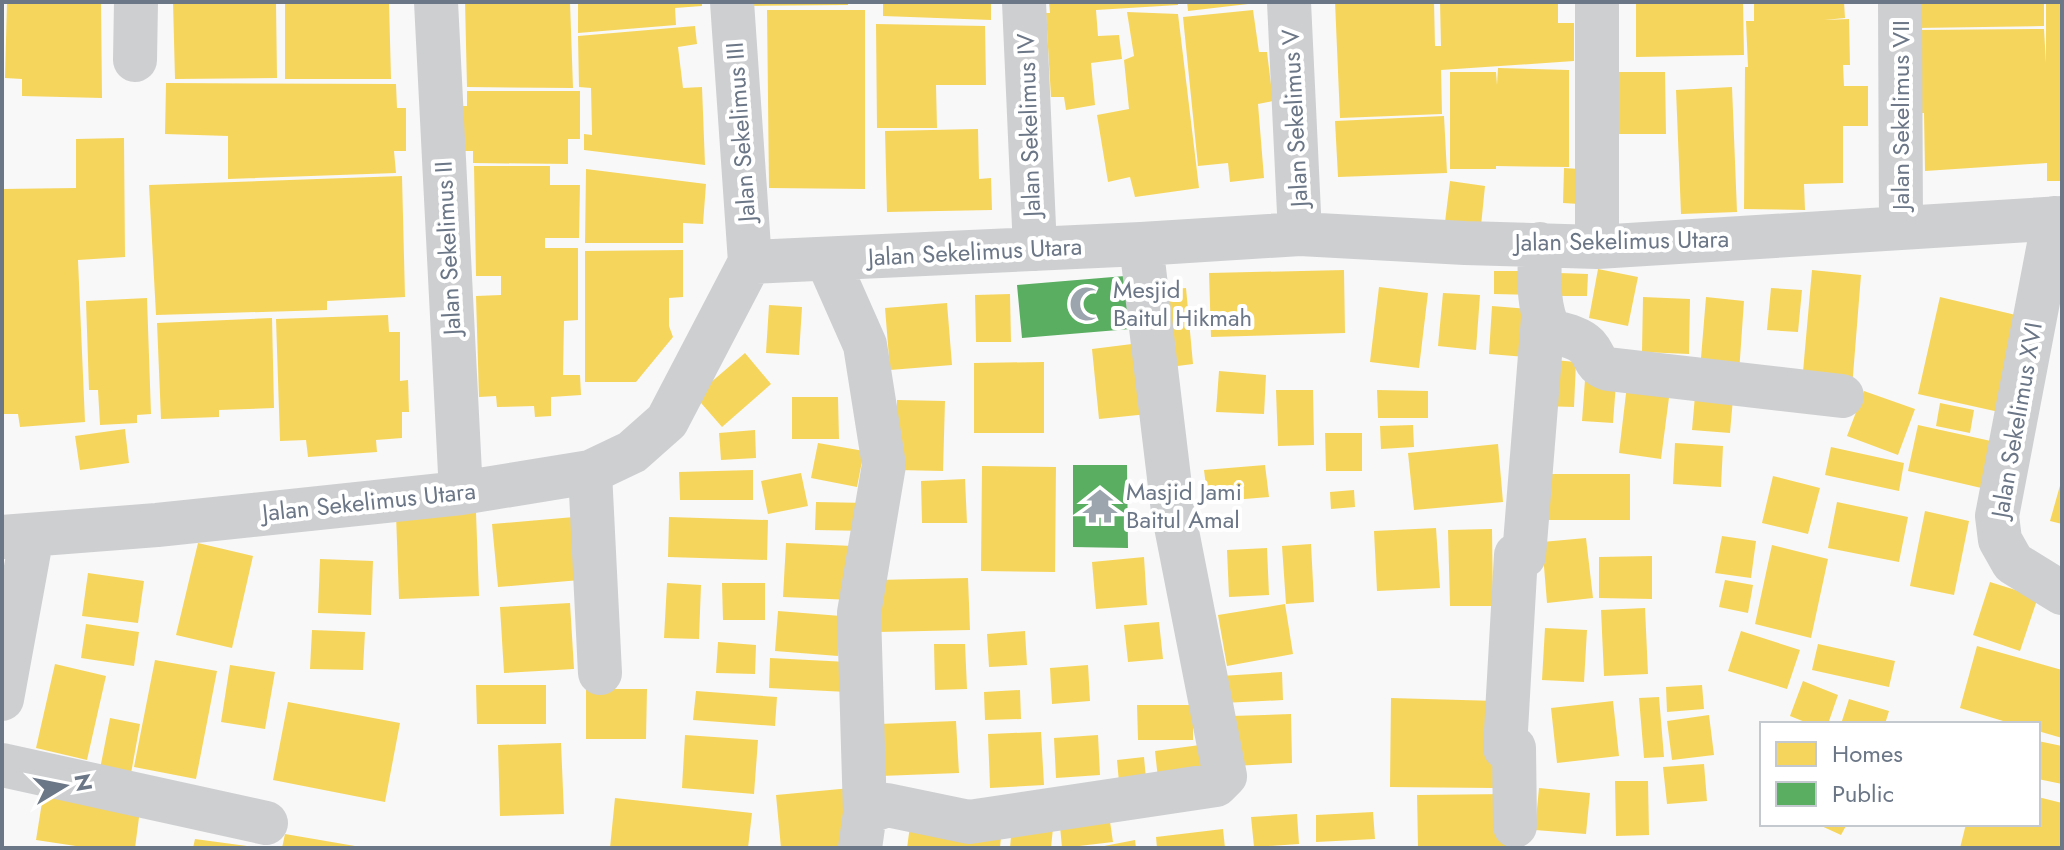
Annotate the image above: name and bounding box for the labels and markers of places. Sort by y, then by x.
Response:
place label: Mesjid Baitul Hikmah [1113,272,1252,335]
mosque icon: Mesjid Baitul Hikmah [1068,285,1106,323]
place label: Masjid Jami Baitul Amal [1126,474,1242,537]
temple icon: Masjid Jami Baitul Amal [1081,487,1119,525]

